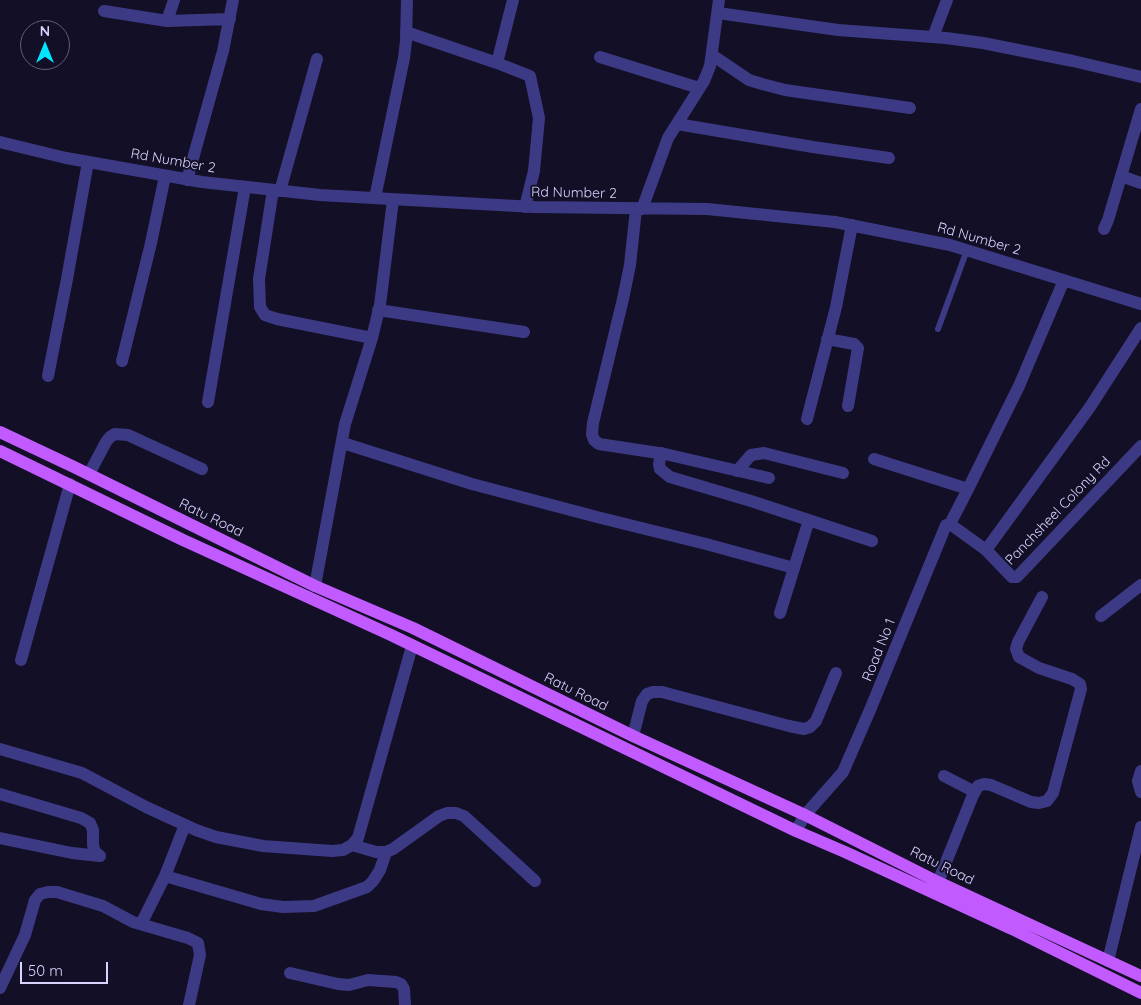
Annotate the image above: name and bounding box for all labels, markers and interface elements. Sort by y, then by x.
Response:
north arrow [20,20,70,70]
text: N [40,22,50,40]
street label: Rd Number 2 [129,145,217,177]
street label: Rd Number 2 [531,184,617,202]
street label: Rd Number 2 [935,219,1023,259]
street label: Panchsheel Colony Rd [1002,453,1114,569]
street label: Ratu Road [176,495,246,541]
street label: Road No 1 [859,616,899,684]
street label: Ratu Road [541,669,611,715]
street label: Ratu Road [907,843,977,889]
scale bar [22,952,110,984]
text: 50 m [28,961,63,980]

